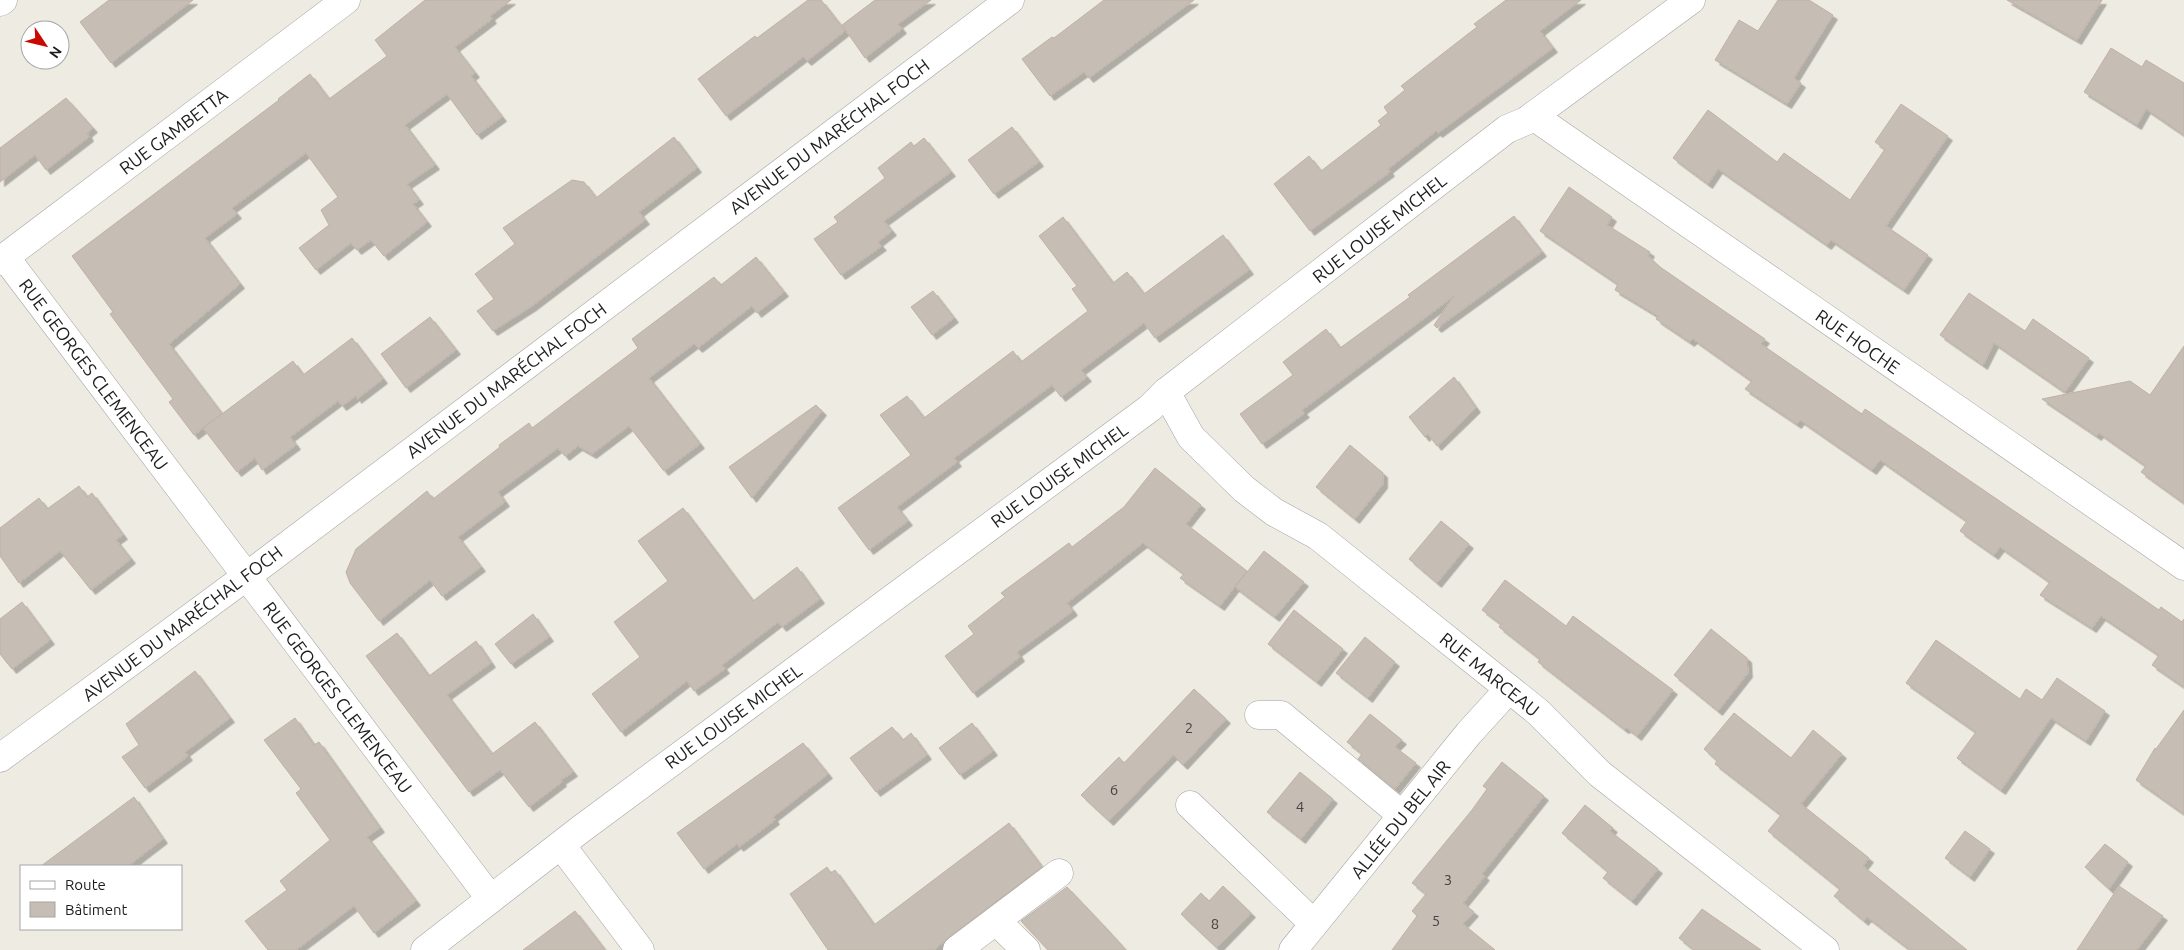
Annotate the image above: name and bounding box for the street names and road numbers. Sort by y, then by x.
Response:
street label: AVENUE DU MARÉCHAL FOCH [725,54,933,218]
street label: RUE GAMBETTA [115,84,231,178]
street label: RUE LOUISE MICHEL [1308,170,1450,286]
street label: RUE GEORGES CLEMENCEAU [15,274,173,474]
street label: AVENUE DU MARÉCHAL FOCH [402,298,610,462]
street label: RUE HOCHE [1812,305,1904,377]
street label: RUE LOUISE MICHEL [987,419,1131,531]
street label: AVENUE DU MARÉCHAL FOCH [78,541,286,705]
street label: RUE GEORGES CLEMENCEAU [259,597,417,797]
street label: RUE MARCEAU [1436,628,1544,720]
street label: RUE LOUISE MICHEL [661,660,805,772]
street label: ALLÉE DU BEL AIR [1346,755,1454,882]

